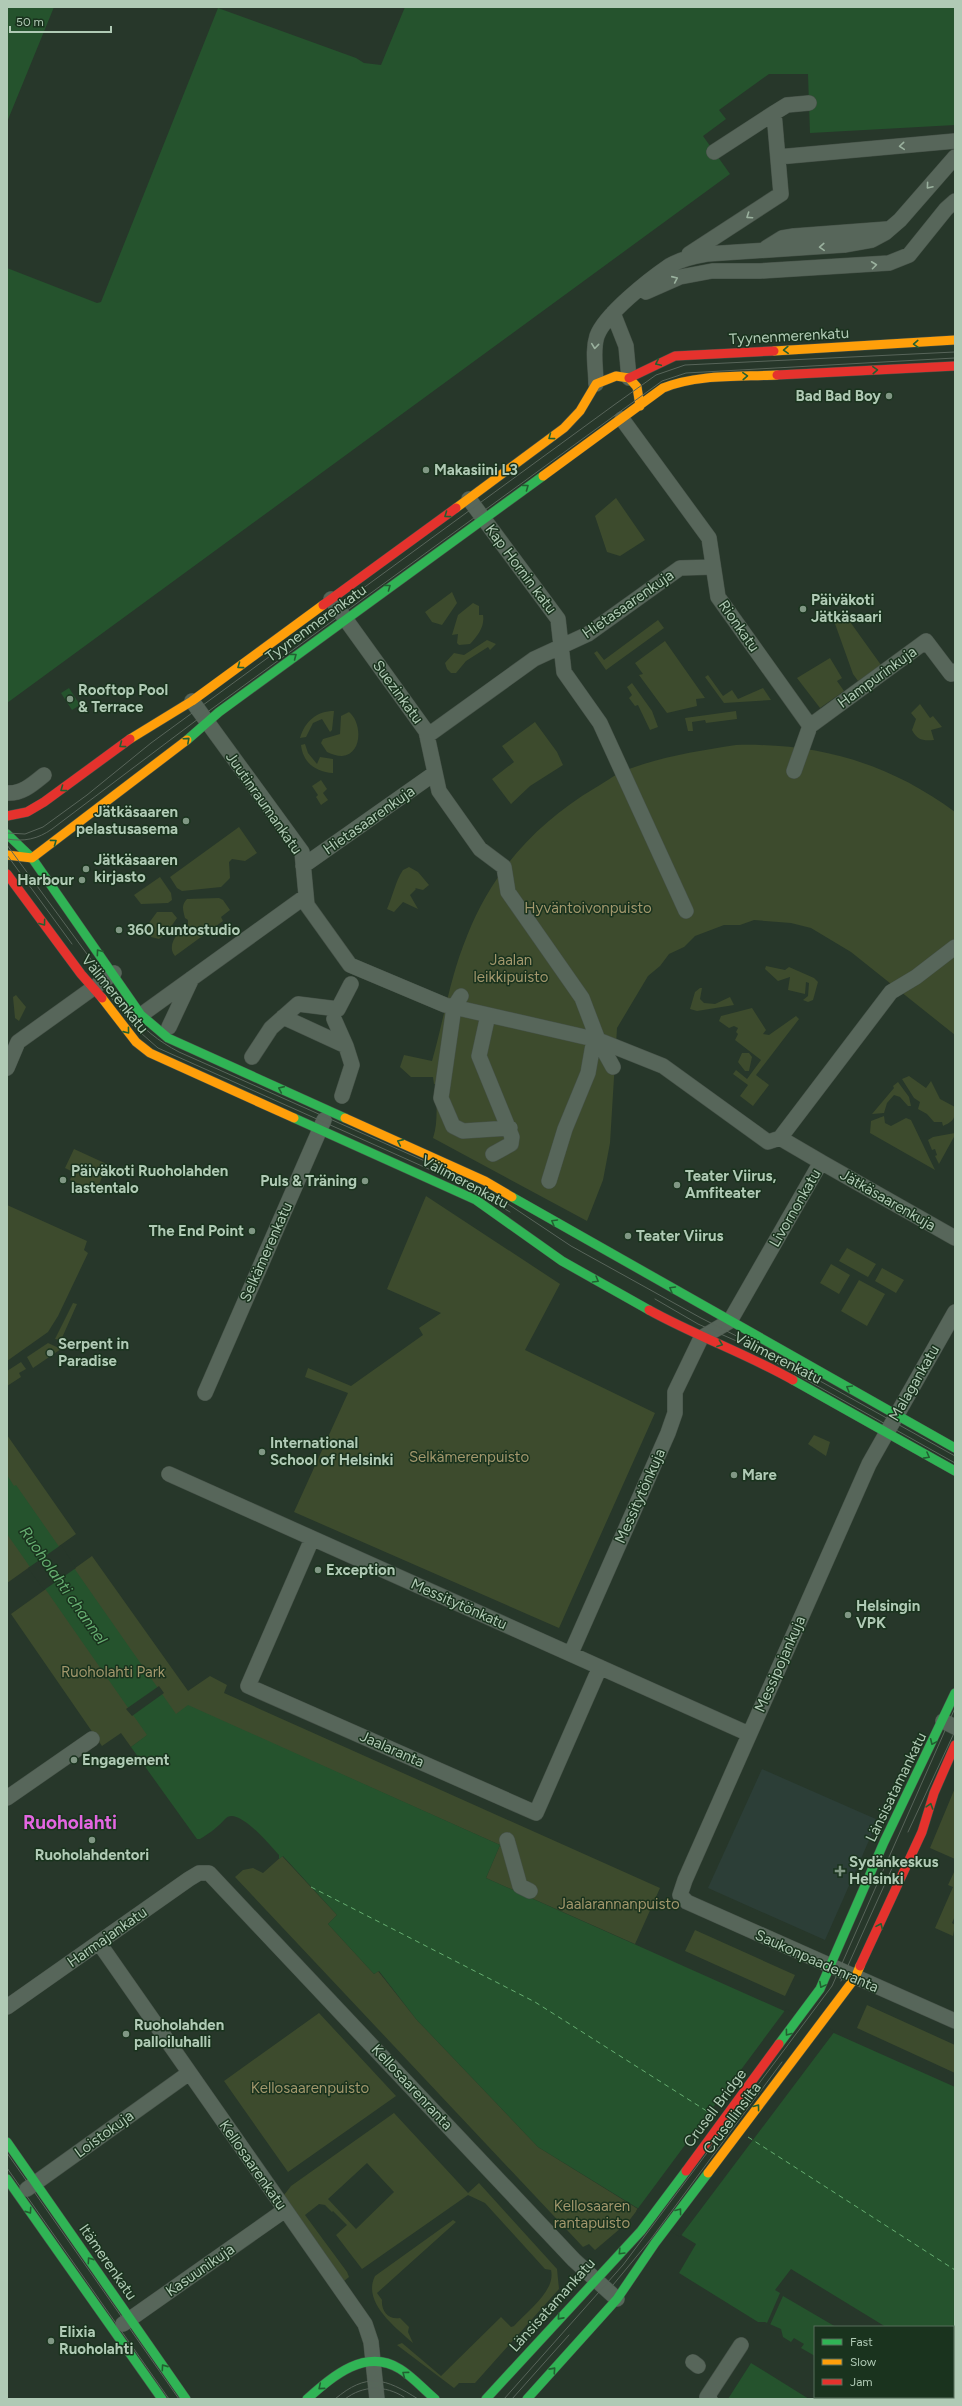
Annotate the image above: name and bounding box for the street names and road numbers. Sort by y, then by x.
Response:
street label: Tyynenmerenkatu [729,324,849,348]
street label: Kap Hornin katu [482,521,560,617]
street label: Hietasaarenkuja [579,566,677,642]
street label: Tyynenmerenkatu [262,580,370,666]
street label: Rionkatu [715,597,763,655]
street label: Hampurinkuja [834,642,920,712]
street label: Suezinkatu [369,657,427,727]
street label: Juutinraumankatu [222,748,306,858]
street label: Hietasaarenkuja [320,782,418,858]
street label: Välimerenkatu [78,951,152,1037]
street label: Välimerenkatu [418,1151,512,1213]
street label: Jätkäsaarenkuja [837,1165,939,1235]
street label: Livornonkatu [765,1166,825,1250]
street label: Selkämerenkatu [236,1199,296,1305]
street label: Välimerenkatu [731,1328,825,1388]
street label: Malagankatu [885,1342,943,1424]
street label: Messitytönkuja [611,1446,669,1546]
street label: Messitytönkatu [408,1575,510,1633]
street label: Messipojankuja [751,1613,809,1715]
street label: Jaalaranta [357,1727,427,1771]
street label: Länsisatamankatu [862,1729,930,1845]
street label: Harmajankatu [64,1903,150,1971]
street label: Saukonpaadenranta [752,1926,882,1996]
street label: Kellosaarenranta [368,2040,456,2134]
street label: Crusell Bridge [680,2065,750,2151]
street label: Crusellinsilta [699,2079,765,2157]
street label: Loistokuja [71,2107,137,2161]
street label: Kellosaarenkatu [215,2117,291,2213]
street label: Itämerenkatu [75,2220,141,2304]
street label: Kasuunikuja [162,2240,238,2300]
street label: Länsisatamankatu [505,2254,599,2356]

